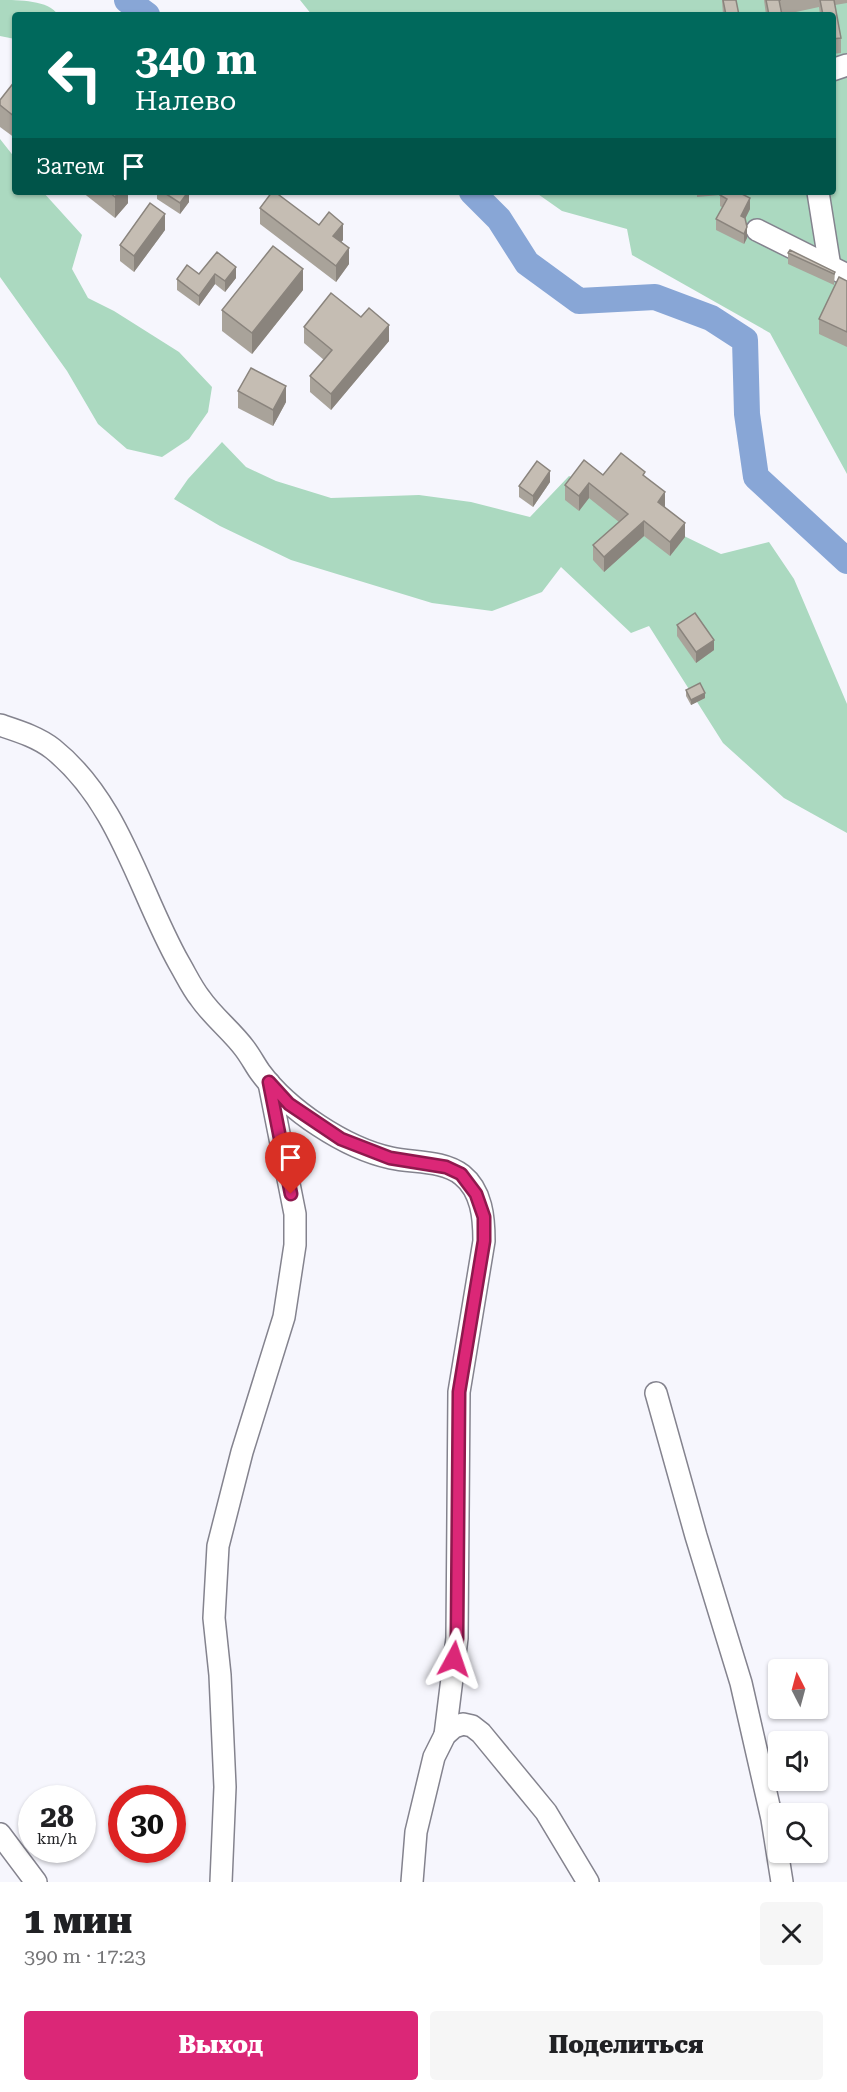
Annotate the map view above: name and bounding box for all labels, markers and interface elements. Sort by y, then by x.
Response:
text: 340 m [135,35,257,84]
icon: left [36,36,114,114]
text: Налево [135,85,236,117]
icon: arrive [117,150,150,183]
text: Затем [36,154,105,179]
pin [265,1132,316,1194]
icon: arrive [274,1141,307,1174]
position arrow [422,1627,486,1691]
north arrow [768,1659,828,1719]
map controls [768,1659,828,1863]
button: sound [768,1731,828,1791]
speed limit sign: 30 [108,1785,186,1863]
text: 28 [40,1799,74,1834]
button: search [768,1803,828,1863]
text: km/h [37,1830,77,1848]
text: 1 мин [24,1900,132,1942]
button: close [760,1902,823,1965]
text: 390 m · 17:23 [24,1944,146,1968]
button: Выход [24,2011,418,2080]
button: Поделиться [430,2011,823,2080]

